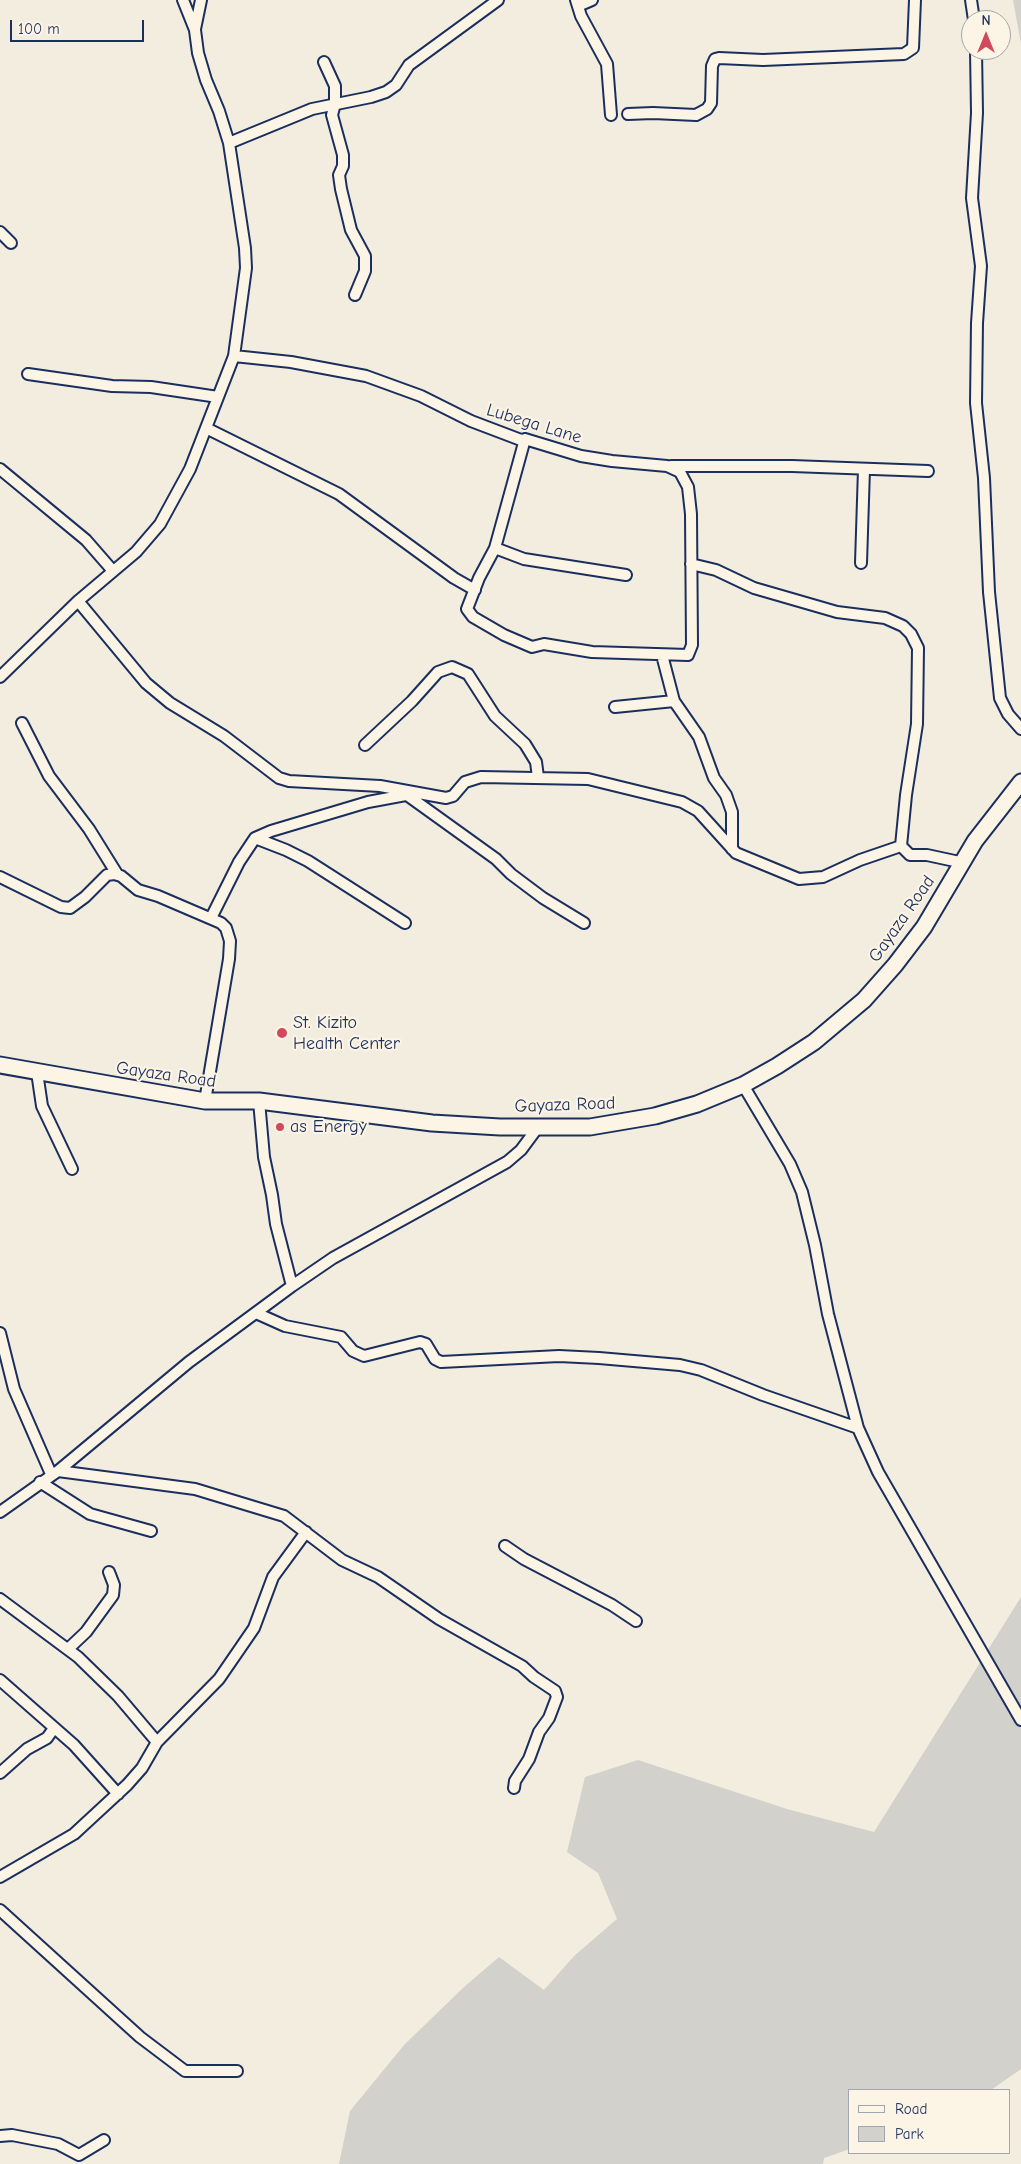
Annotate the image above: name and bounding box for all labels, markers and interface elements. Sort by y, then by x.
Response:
scale bar [12,10,146,42]
north arrow [961,10,1011,60]
text: N [981,12,991,29]
text: 100 m [18,20,60,38]
street label: Lubega Lane [484,399,584,449]
street label: Gayaza Road [864,872,940,966]
place label: St. Kizito Health Center [293,1012,400,1054]
marker: St. Kizito Health Center [275,1026,289,1040]
street label: Gayaza Road [115,1057,217,1093]
street label: Gayaza Road [514,1092,616,1118]
place label: as Energy [290,1116,367,1138]
marker: as Energy [274,1121,286,1133]
legend [848,2089,1011,2154]
text: Road [895,2100,927,2118]
text: Park [895,2125,924,2143]

